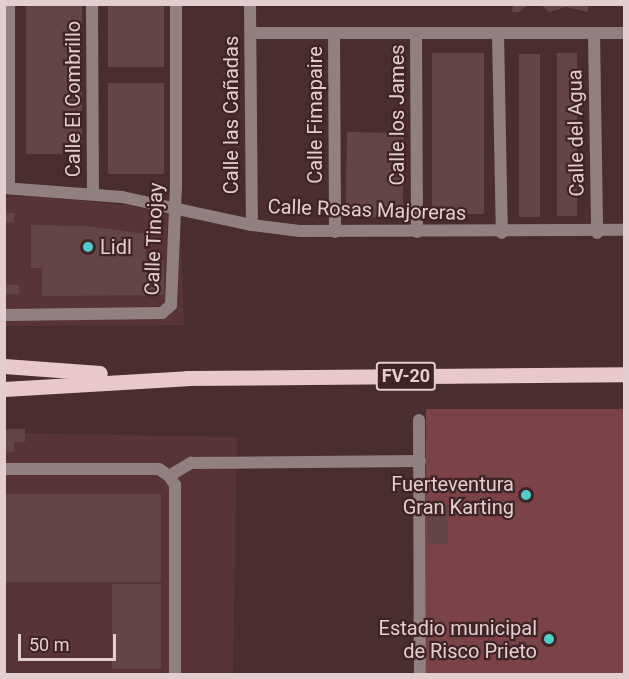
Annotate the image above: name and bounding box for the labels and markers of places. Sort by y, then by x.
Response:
place label: Lidl [100,235,132,259]
marker: Lidl [81,240,95,254]
place label: Fuerteventura Gran Karting [391,472,514,519]
marker: Fuerteventura Gran Karting [519,488,533,502]
place label: Estadio municipal de Risco Prieto [379,616,537,663]
marker: Estadio municipal de Risco Prieto [542,632,556,646]

